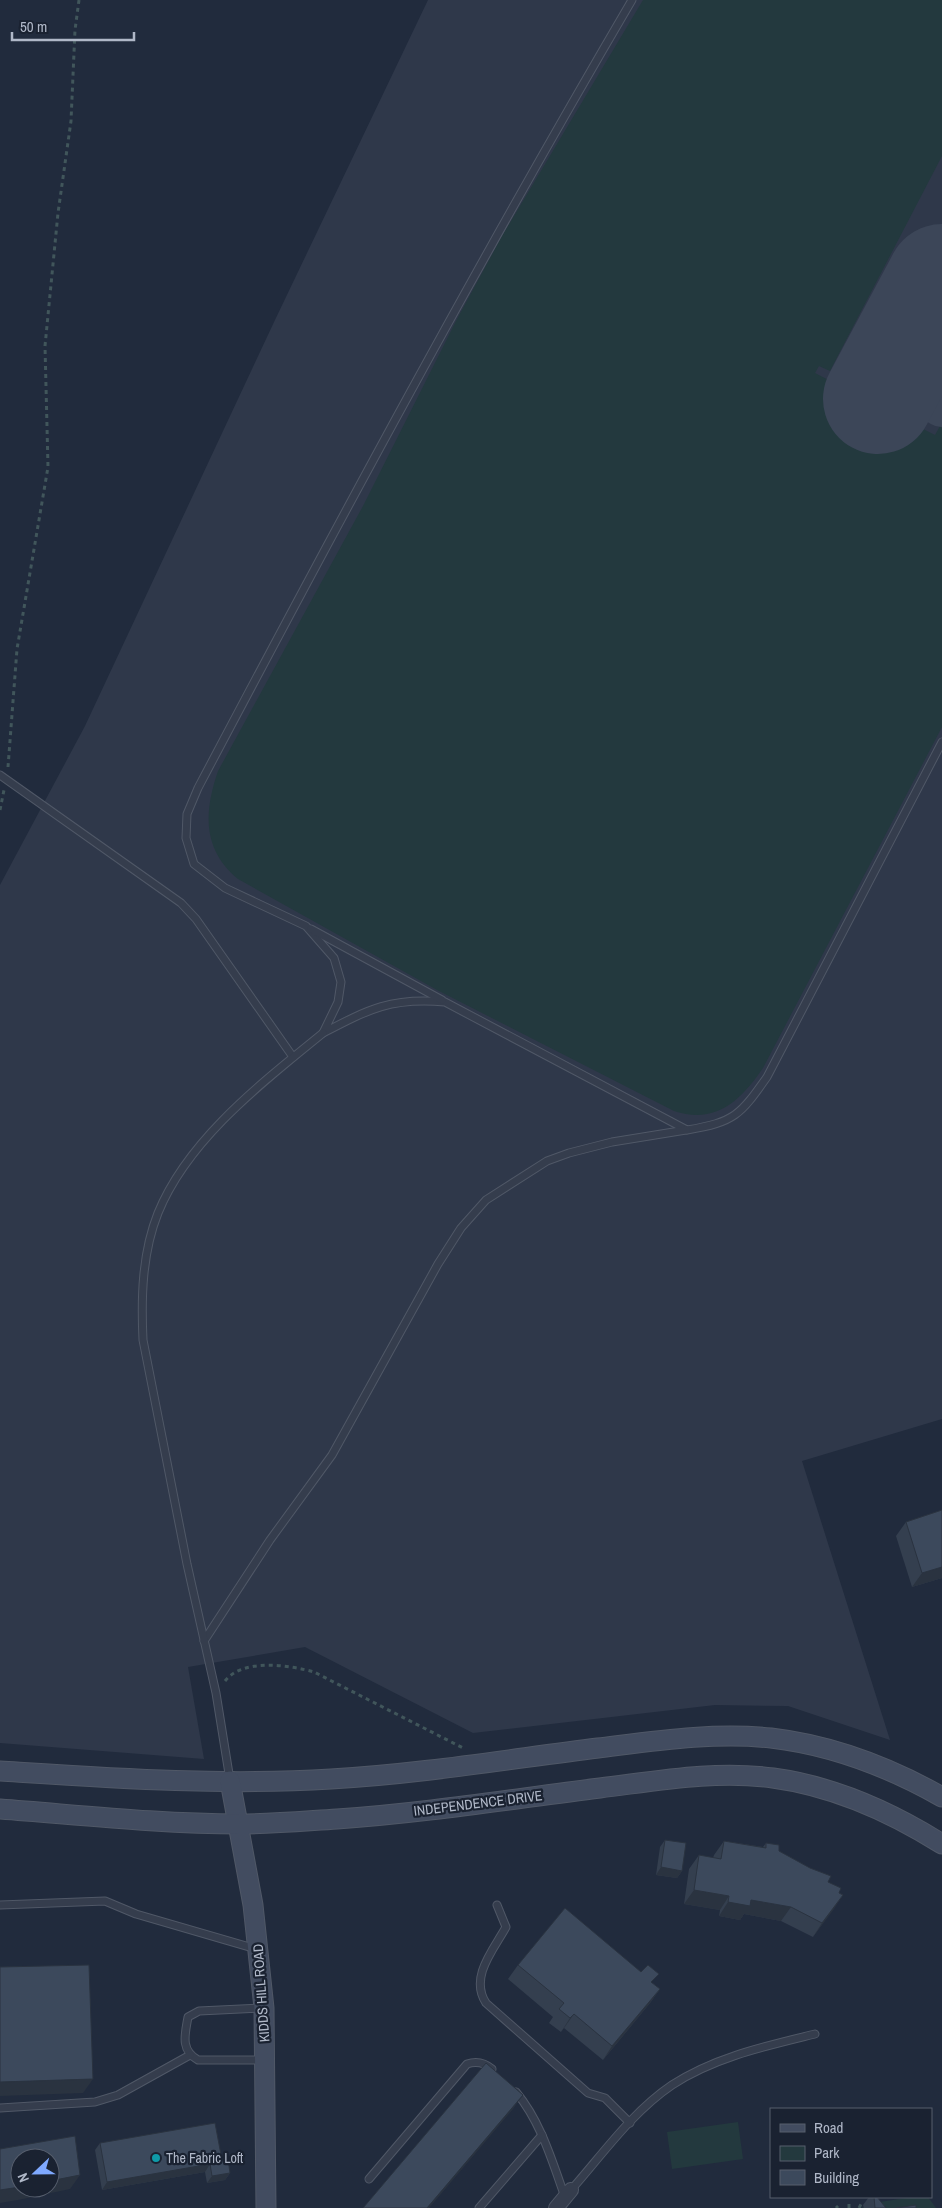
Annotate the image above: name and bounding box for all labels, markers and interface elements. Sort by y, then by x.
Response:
scale bar [12,10,135,42]
text: 50 m [20,16,47,37]
street label: INDEPENDENCE DRIVE [413,1786,543,1820]
street label: KIDDS HILL ROAD [249,1943,273,2043]
legend [770,2108,932,2198]
text: Road [814,2117,843,2138]
text: Park [814,2142,840,2163]
north arrow [10,2148,60,2198]
place label: The Fabric Loft [166,2149,243,2167]
marker: The Fabric Loft [150,2152,162,2164]
text: Building [814,2167,859,2188]
text: N [13,2171,33,2185]

